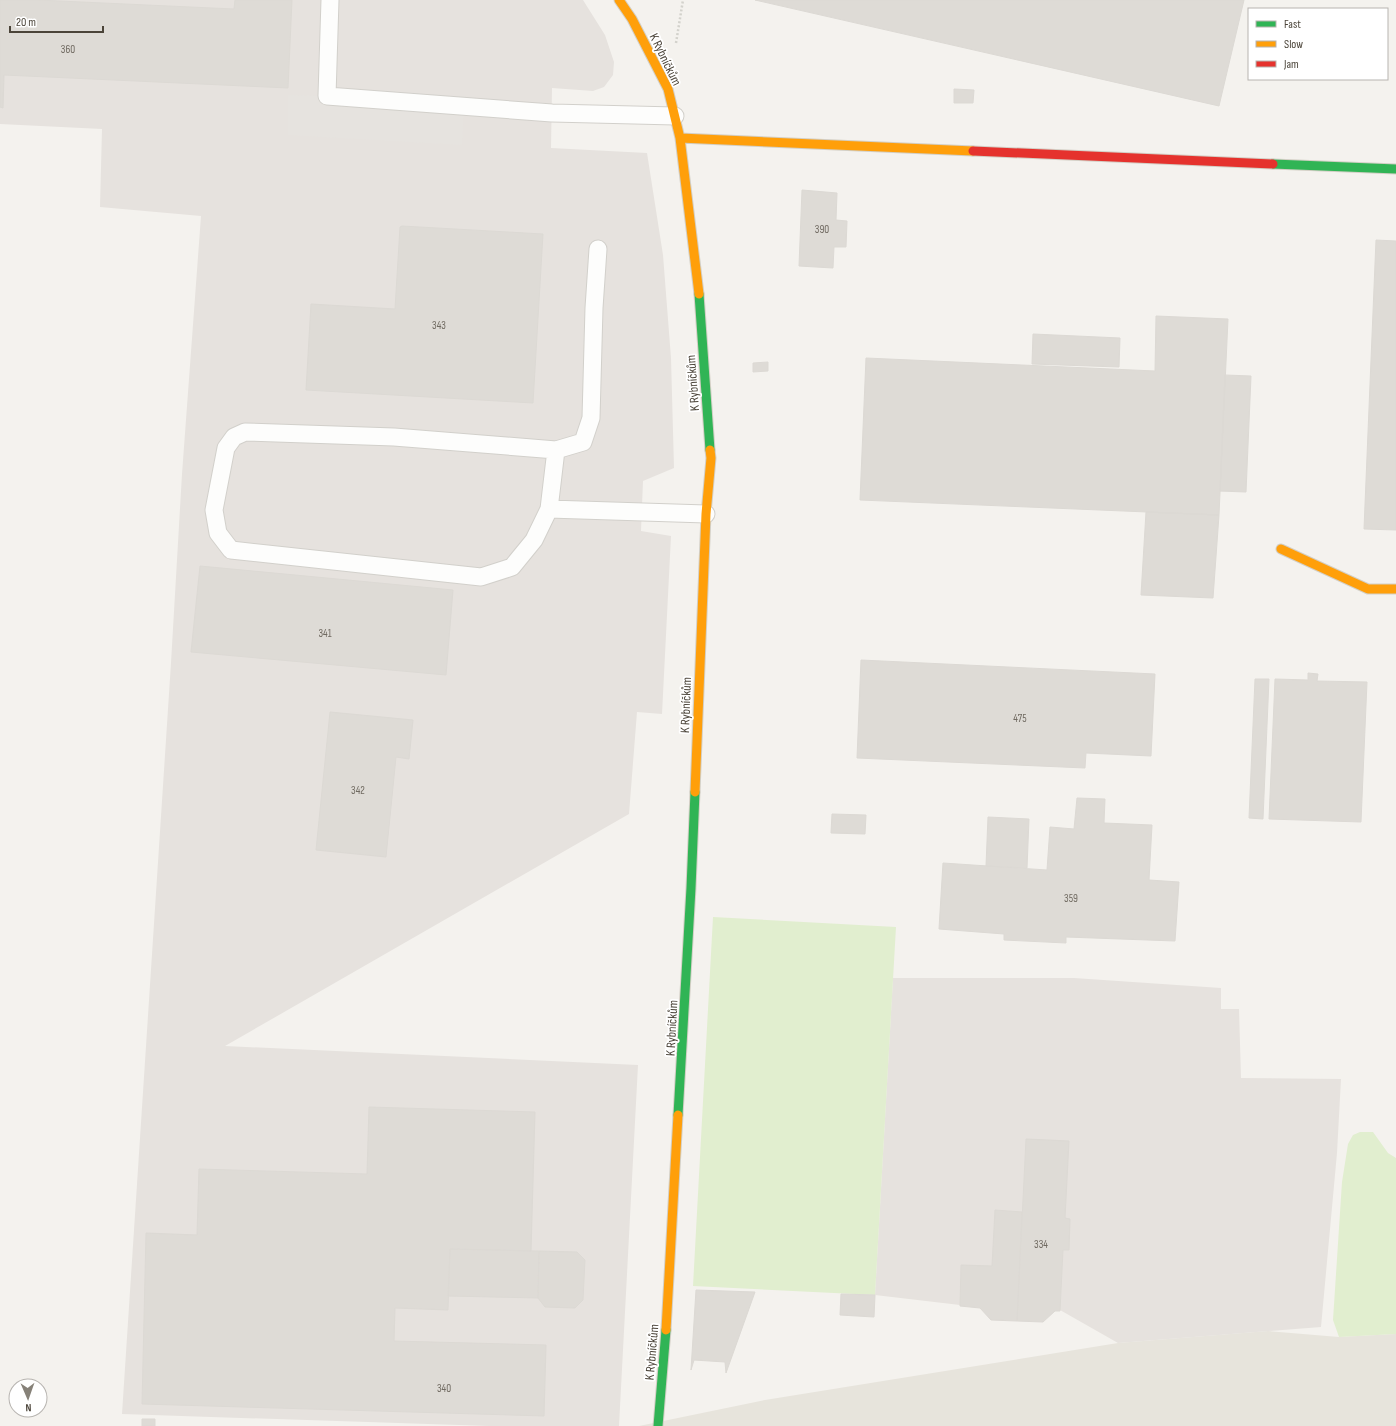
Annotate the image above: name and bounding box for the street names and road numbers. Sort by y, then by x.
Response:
street label: K Rybníčkům [646,31,685,88]
street label: K Rybníčkům [683,354,703,411]
street label: K Rybníčkům [677,677,695,733]
street label: K Rybníčkům [663,1000,681,1056]
street label: K Rybníčkům [642,1323,662,1381]

